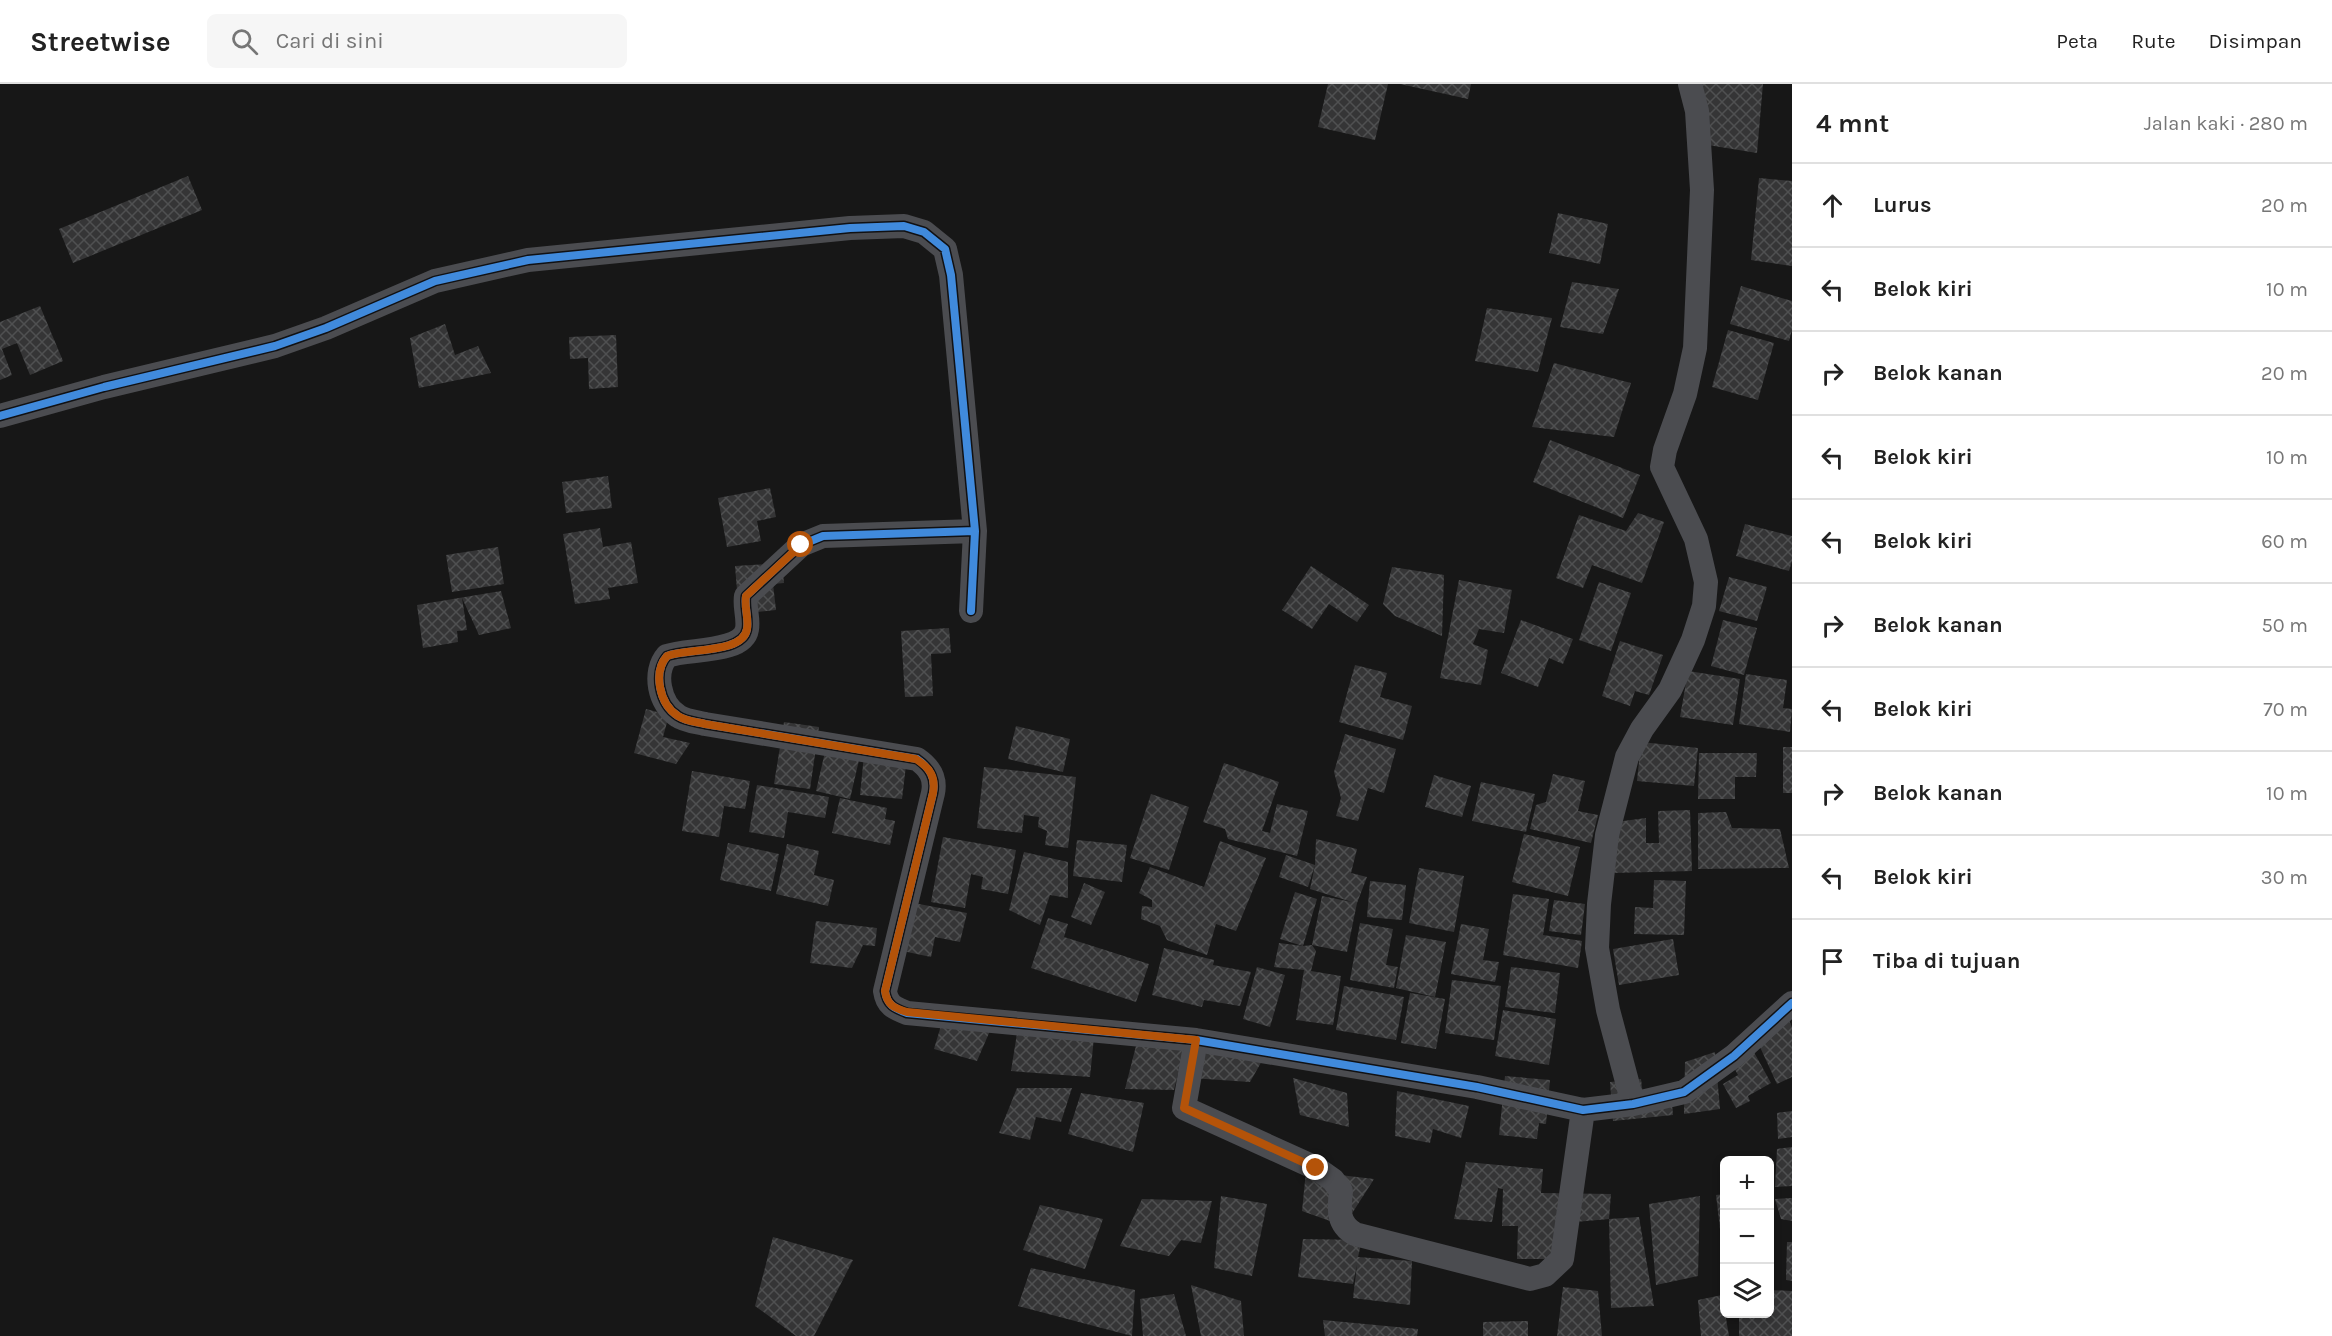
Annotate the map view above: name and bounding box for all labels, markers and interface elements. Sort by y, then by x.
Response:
search box [207,14,627,68]
text: Streetwise [30,25,171,58]
icon: search [228,25,261,58]
text: Cari di sini [276,28,384,54]
text: Peta [2056,29,2098,53]
text: Rute [2131,29,2175,53]
text: Disimpan [2208,29,2302,53]
text: 4 mnt [1816,108,1889,139]
text: Jalan kaki · 280 m [2144,112,2308,135]
icon: ahead [1816,189,1849,222]
text: Lurus [1873,192,1932,218]
text: 20 m [2261,194,2308,217]
icon: left [1816,273,1849,306]
text: Belok kiri [1873,276,1973,302]
text: 10 m [2266,278,2308,301]
icon: right [1816,357,1849,390]
text: Belok kanan [1873,360,2003,386]
text: 20 m [2261,362,2308,385]
icon: left [1816,441,1849,474]
text: Belok kiri [1873,444,1973,470]
text: 10 m [2266,446,2308,469]
icon: left [1816,525,1849,558]
text: Belok kiri [1873,528,1973,554]
text: 60 m [2261,530,2308,553]
route start [787,531,813,557]
icon: right [1816,609,1849,642]
text: Belok kanan [1873,612,2003,638]
text: 50 m [2261,614,2308,637]
icon: left [1816,693,1849,726]
text: Belok kiri [1873,696,1973,722]
text: 70 m [2263,698,2308,721]
icon: right [1816,777,1849,810]
text: Belok kanan [1873,780,2003,806]
text: 10 m [2266,782,2308,805]
icon: left [1816,861,1849,894]
text: Belok kiri [1873,864,1973,890]
text: 30 m [2261,866,2308,889]
icon: arrive [1816,945,1849,978]
text: Tiba di tujuan [1873,948,2020,974]
route end [1302,1154,1328,1180]
map controls [1720,1156,1774,1318]
button: + [1720,1156,1774,1210]
button: − [1720,1210,1774,1264]
button: layers [1720,1264,1774,1318]

